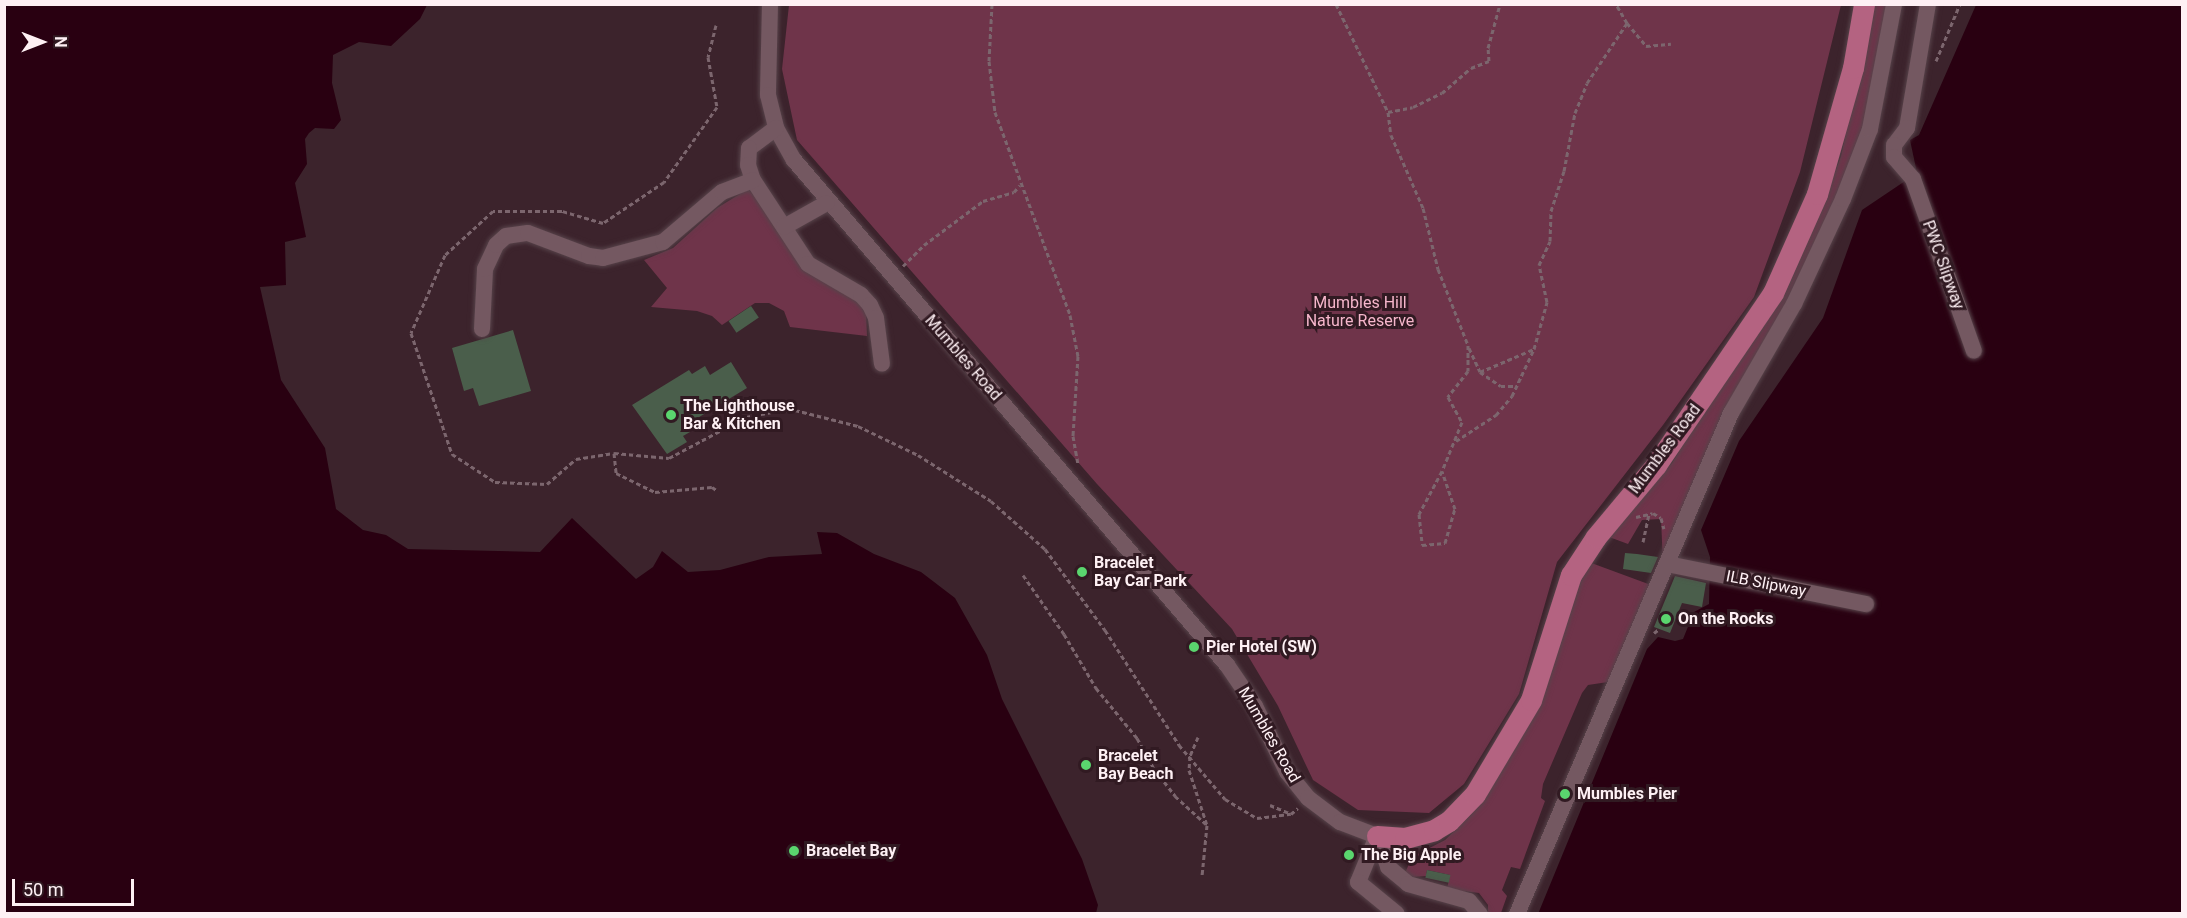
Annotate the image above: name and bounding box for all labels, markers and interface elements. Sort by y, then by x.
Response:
north arrow [12,12,72,72]
text: N [51,36,70,48]
street label: PWC Slipway [1918,218,1968,312]
park label: Mumbles Hill Nature Reserve [1306,293,1414,331]
street label: Mumbles Road [921,311,1005,405]
place label: The Lighthouse Bar & Kitchen [683,396,795,434]
street label: Mumbles Road [1625,400,1705,498]
marker: The Lighthouse Bar & Kitchen [664,408,678,422]
place label: Bracelet Bay Car Park [1094,553,1187,591]
marker: Bracelet Bay Car Park [1075,565,1089,579]
street label: ILB Slipway [1724,567,1808,601]
place label: On the Rocks [1678,609,1773,629]
marker: On the Rocks [1659,612,1673,626]
place label: Pier Hotel (SW) [1206,637,1317,657]
marker: Pier Hotel (SW) [1187,640,1201,654]
street label: Mumbles Road [1234,684,1304,786]
place label: Bracelet Bay Beach [1098,746,1173,784]
marker: Bracelet Bay Beach [1079,758,1093,772]
place label: Mumbles Pier [1577,784,1677,804]
marker: Mumbles Pier [1558,787,1572,801]
place label: Bracelet Bay [806,841,896,861]
marker: Bracelet Bay [787,844,801,858]
place label: The Big Apple [1361,845,1461,865]
marker: The Big Apple [1342,848,1356,862]
scale bar [15,867,136,905]
text: 50 m [23,879,63,900]

